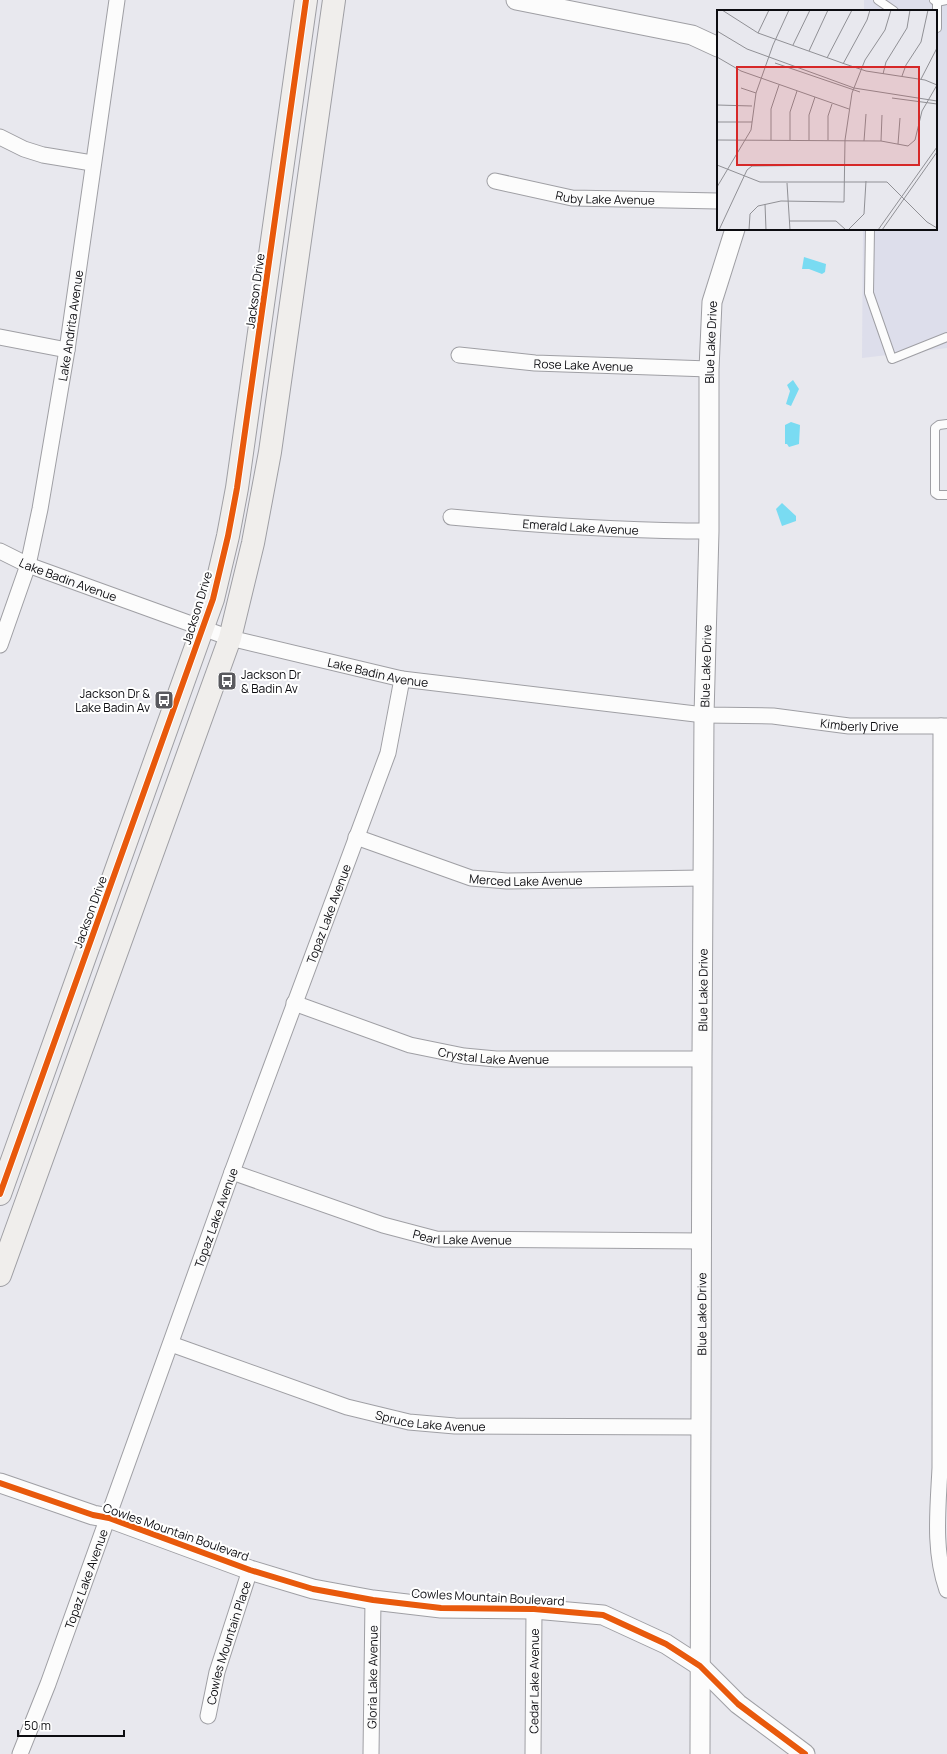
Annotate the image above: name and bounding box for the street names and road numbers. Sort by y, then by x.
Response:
street label: Ruby Lake Avenue [554,186,655,208]
street label: Jackson Drive [241,252,269,330]
street label: Lake Andrita Avenue [53,269,87,382]
street label: Blue Lake Drive [701,300,721,384]
street label: Rose Lake Avenue [534,354,634,375]
street label: Emerald Lake Avenue [522,515,639,538]
street label: Lake Badin Avenue [16,554,119,605]
street label: Jackson Drive [178,569,216,647]
street label: Blue Lake Drive [696,624,715,708]
street label: Lake Badin Avenue [326,653,429,691]
street label: Kimberly Drive [819,714,898,735]
street label: Topaz Lake Avenue [302,862,354,966]
street label: Merced Lake Avenue [468,869,583,890]
street label: Jackson Drive [69,874,111,950]
street label: Blue Lake Drive [694,949,711,1031]
street label: Crystal Lake Avenue [437,1042,549,1068]
street label: Topaz Lake Avenue [190,1165,241,1270]
street label: Pearl Lake Avenue [411,1225,512,1248]
street label: Blue Lake Drive [693,1273,710,1355]
street label: Spruce Lake Avenue [374,1406,486,1435]
street label: Cowles Mountain Boulevard [101,1499,251,1565]
street label: Topaz Lake Avenue [60,1527,112,1631]
street label: Cowles Mountain Place [202,1579,254,1706]
street label: Cowles Mountain Boulevard [411,1585,565,1609]
street label: Gloria Lake Avenue [363,1625,381,1729]
street label: Cedar Lake Avenue [525,1628,542,1734]

